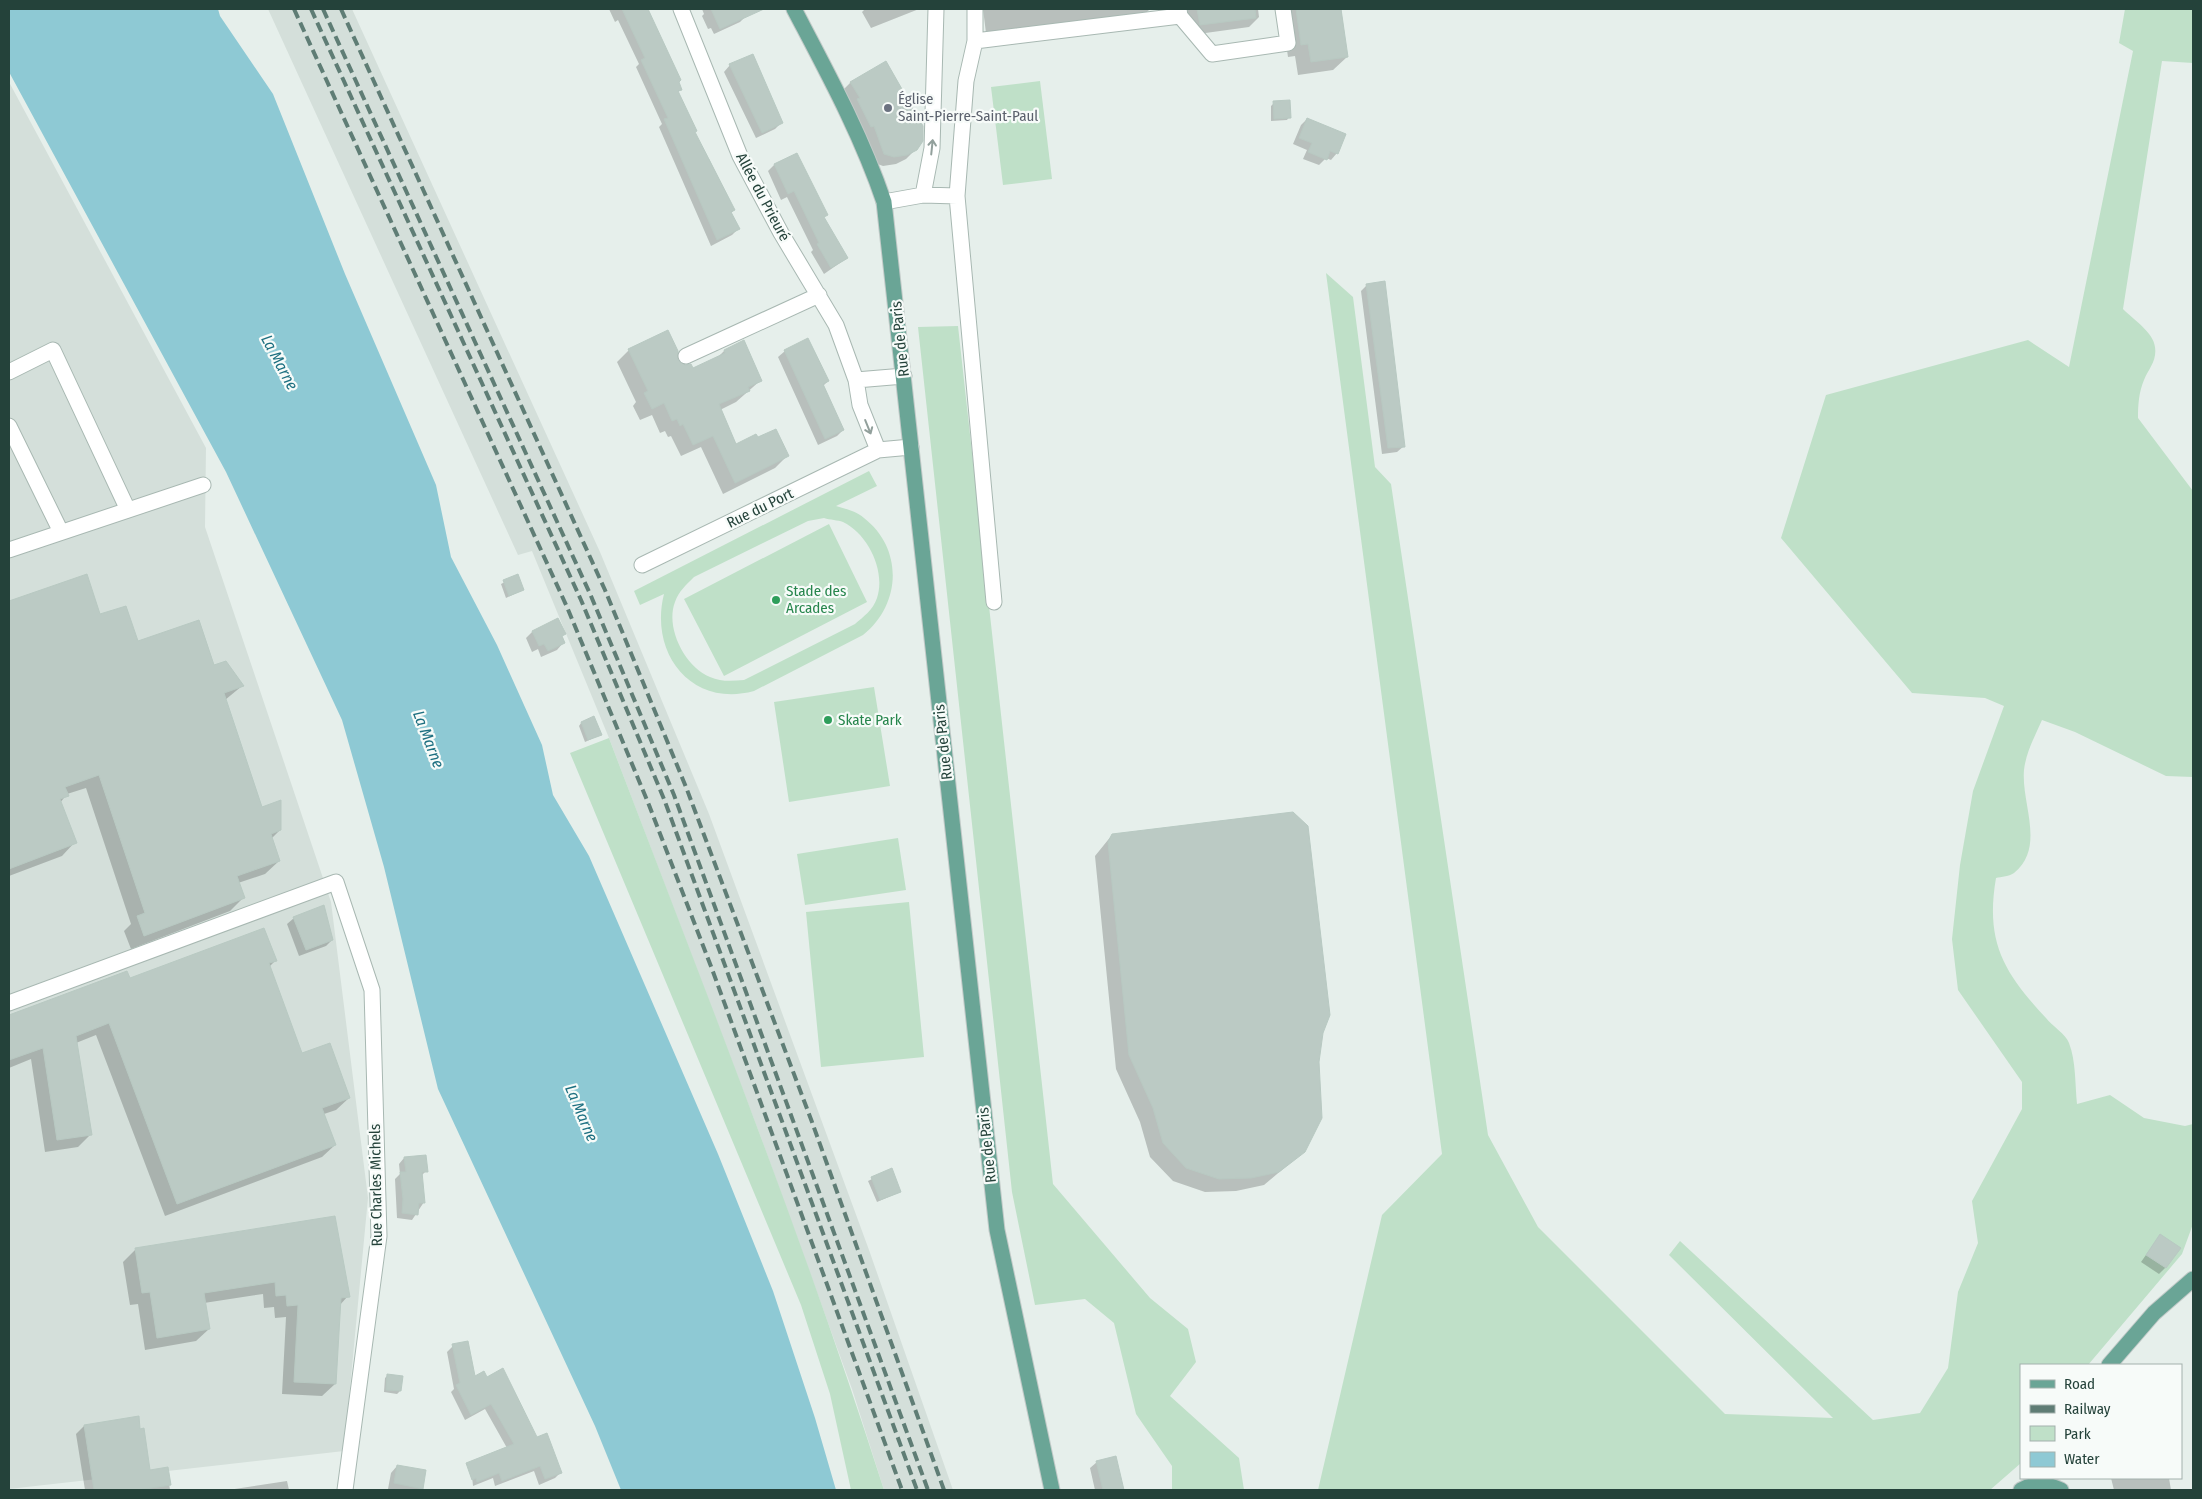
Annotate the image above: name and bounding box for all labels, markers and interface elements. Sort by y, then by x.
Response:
place label: Église Saint-Pierre-Saint-Paul [898,90,1038,125]
marker: Église Saint-Pierre-Saint-Paul [882,102,894,114]
one-way arrow [927,140,937,156]
street label: Allée du Prieuré [732,150,794,244]
street label: Rue de Paris [887,300,913,378]
water label: La Marne [257,331,302,393]
one-way arrow [864,419,874,434]
street label: Rue du Port [724,484,796,532]
place label: Stade des Arcades [786,582,846,617]
marker: Stade des Arcades [770,594,782,606]
street label: Rue de Paris [930,703,956,781]
water label: La Marne [409,708,448,771]
place label: Skate Park [838,711,902,729]
marker: Skate Park [822,714,834,726]
water label: La Marne [561,1082,602,1145]
street label: Rue de Paris [974,1106,1000,1184]
street label: Rue Charles Michels [366,1124,386,1246]
legend [2020,1364,2182,1479]
text: Road [2064,1375,2095,1393]
text: Railway [2064,1400,2111,1418]
text: Park [2064,1425,2091,1443]
text: Water [2064,1450,2100,1468]

